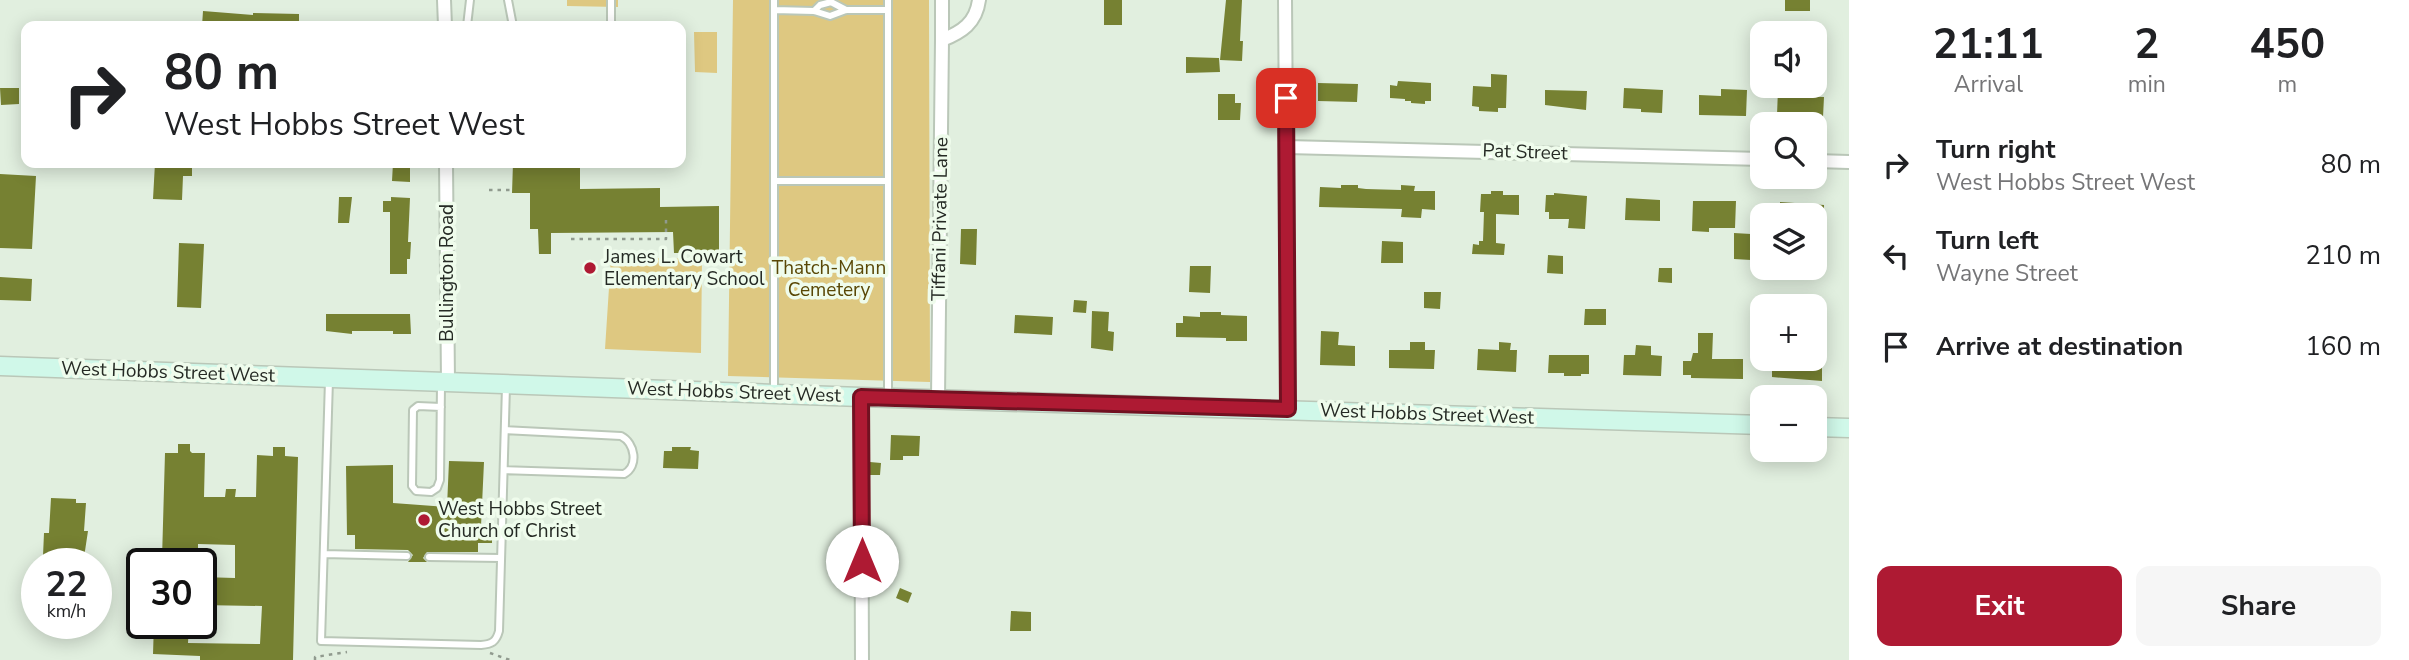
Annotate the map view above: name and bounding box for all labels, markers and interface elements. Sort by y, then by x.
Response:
text: 21:11 [1933,16,2044,73]
text: 2 [2134,16,2159,73]
text: 450 [2250,16,2325,73]
map controls [1750,21,1827,462]
button: sound [1750,21,1827,98]
text: 80 m [164,39,279,106]
icon: right [49,49,140,140]
pin [1256,68,1316,128]
text: Arrival [1954,69,2023,100]
text: min [2128,69,2166,100]
text: m [2278,69,2297,100]
icon: arrive [1267,79,1305,117]
text: West Hobbs Street West [164,103,524,146]
button: search [1750,112,1827,189]
text: Turn right [1936,132,2055,167]
street label: Tiffani Private Lane [926,137,954,301]
street label: Pat Street [1482,138,1568,166]
icon: right [1877,146,1915,184]
text: 80 m [2321,147,2381,182]
text: West Hobbs Street West [1936,167,2195,198]
button: layers [1750,203,1827,280]
street label: Bullington Road [434,204,460,342]
text: Turn left [1936,223,2039,258]
icon: left [1877,237,1915,275]
text: 210 m [2305,238,2381,273]
place label: James L. Cowart Elementary School [603,244,765,292]
park label: Thatch-Mann Cemetery [772,255,886,303]
text: Wayne Street [1936,258,2078,289]
marker: James L. Cowart Elementary School [582,260,598,276]
button: + [1750,294,1827,371]
icon: arrive [1877,328,1915,366]
text: Arrive at destination [1936,329,2183,364]
text: 160 m [2305,329,2381,364]
street label: West Hobbs Street West [61,355,276,389]
street label: West Hobbs Street West [627,375,842,409]
button: − [1750,385,1827,462]
street label: West Hobbs Street West [1320,397,1535,431]
place label: West Hobbs Street Church of Christ [438,496,602,544]
marker: West Hobbs Street Church of Christ [416,512,432,528]
position arrow [825,524,899,598]
speed limit sign: 30 [126,548,217,639]
text: 22 [45,561,88,608]
button: Exit [1877,566,2122,646]
button: Share [2136,566,2381,646]
text: km/h [47,599,86,623]

